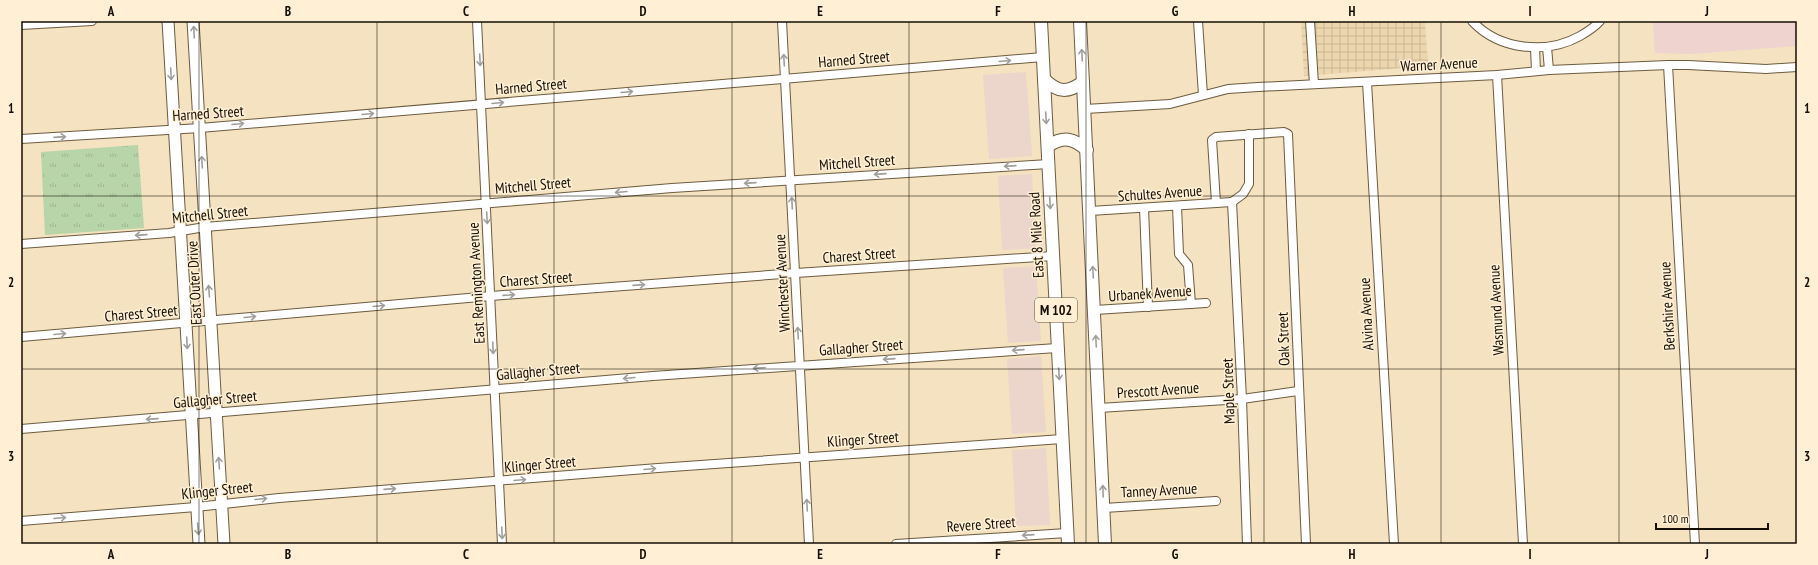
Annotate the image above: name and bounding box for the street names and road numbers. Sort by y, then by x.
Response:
street label: Harned Street [817,46,891,72]
street label: Warner Avenue [1400,52,1478,76]
street label: Harned Street [494,73,568,99]
street label: Harned Street [172,101,244,125]
street label: Mitchell Street [818,150,896,174]
street label: Mitchell Street [494,172,572,198]
street label: Schultes Avenue [1117,181,1203,205]
street label: East 8 Mile Road [1024,192,1048,278]
street label: Mitchell Street [171,201,249,227]
street label: East Remington Avenue [463,222,489,344]
street label: Winchester Avenue [770,233,794,333]
street label: East Outer Drive [182,240,206,326]
street label: Charest Street [822,243,896,267]
street label: Berkshire Avenue [1655,261,1679,351]
street label: Wasmund Avenue [1484,264,1508,356]
street label: Charest Street [499,267,573,291]
street label: Alvina Avenue [1355,277,1377,351]
street label: Urbanek Avenue [1108,281,1192,305]
road number: M 102 [1035,298,1077,322]
street label: Charest Street [104,300,178,326]
street label: Oak Street [1273,312,1293,366]
street label: Gallagher Street [818,335,904,359]
street label: Gallagher Street [495,358,581,384]
street label: Maple Street [1217,358,1239,424]
street label: Prescott Avenue [1116,378,1200,402]
street label: Gallagher Street [172,386,258,412]
street label: Klinger Street [827,427,899,451]
street label: Klinger Street [503,451,577,477]
street label: Klinger Street [180,477,254,503]
street label: Tanney Avenue [1120,479,1198,501]
street label: Revere Street [946,512,1016,536]

